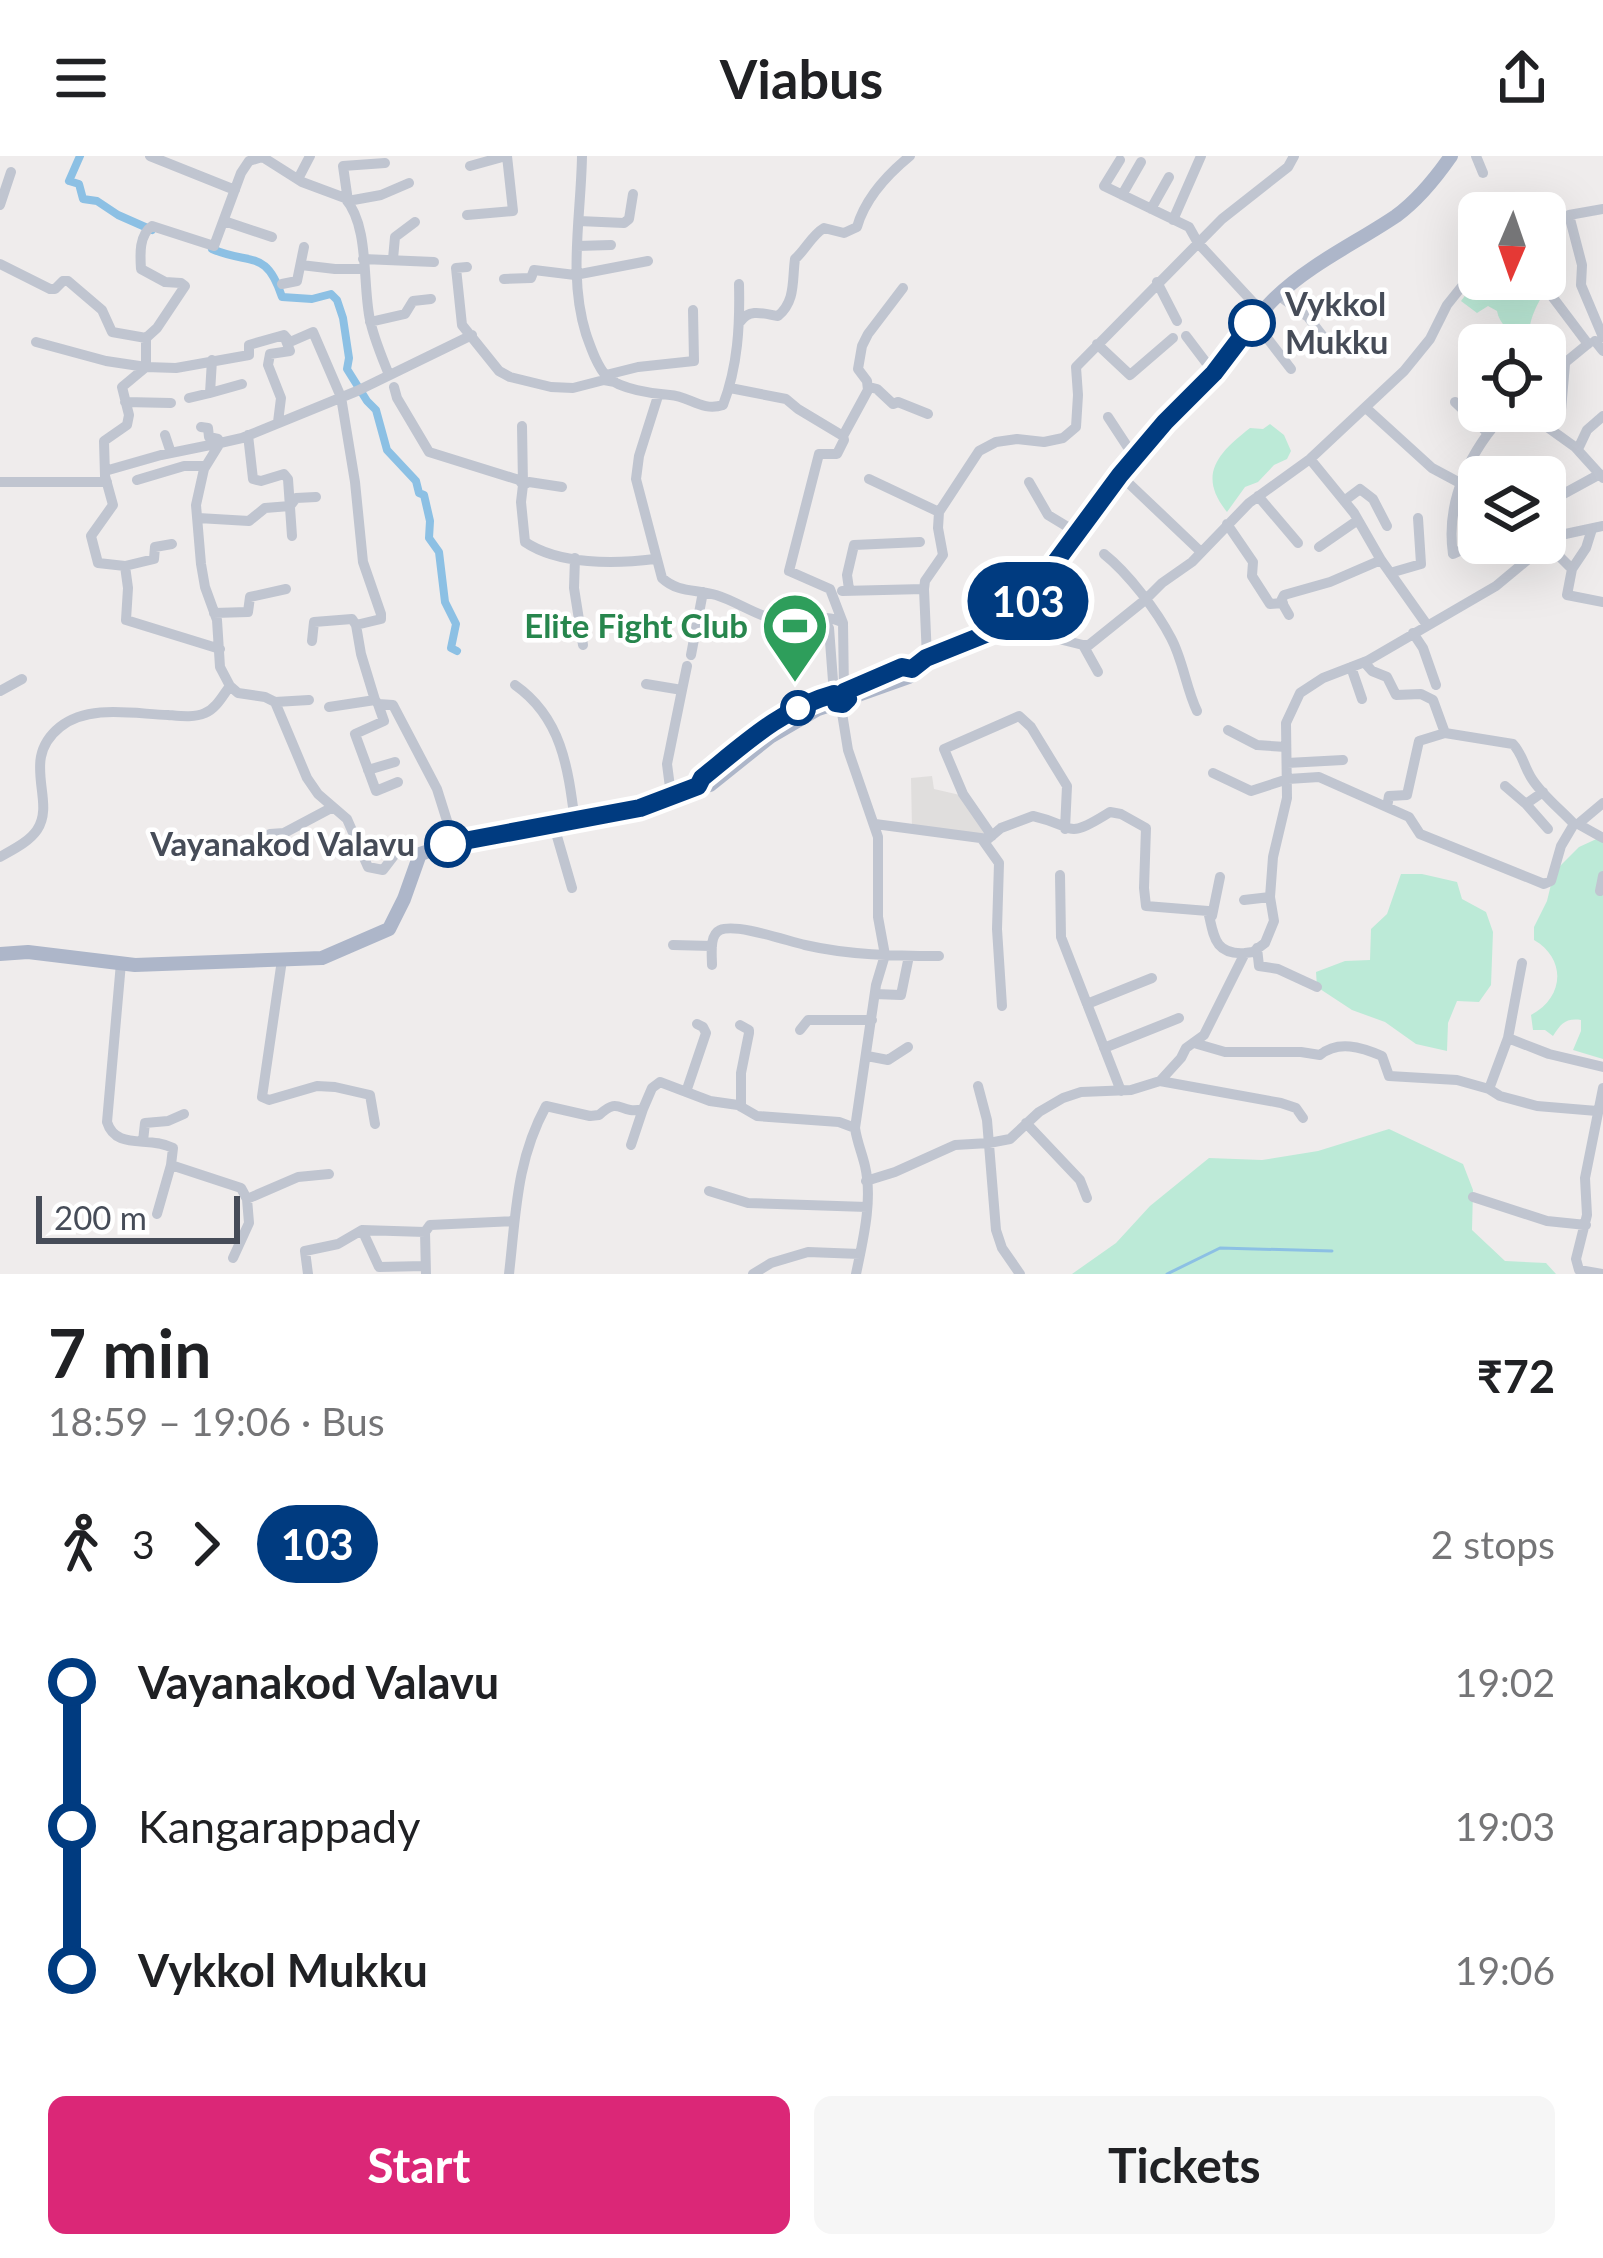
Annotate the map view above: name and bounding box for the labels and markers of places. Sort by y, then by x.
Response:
place label: Vykkol Mukku [1284,283,1388,361]
marker: Vykkol Mukku [1230,301,1274,345]
sports icon: Elite Fight Club [760,591,830,685]
place label: Elite Fight Club [524,605,748,645]
unlabelled marker [782,692,814,724]
marker: Vayanakod Valavu [426,822,470,866]
place label: Vayanakod Valavu [149,823,415,863]

